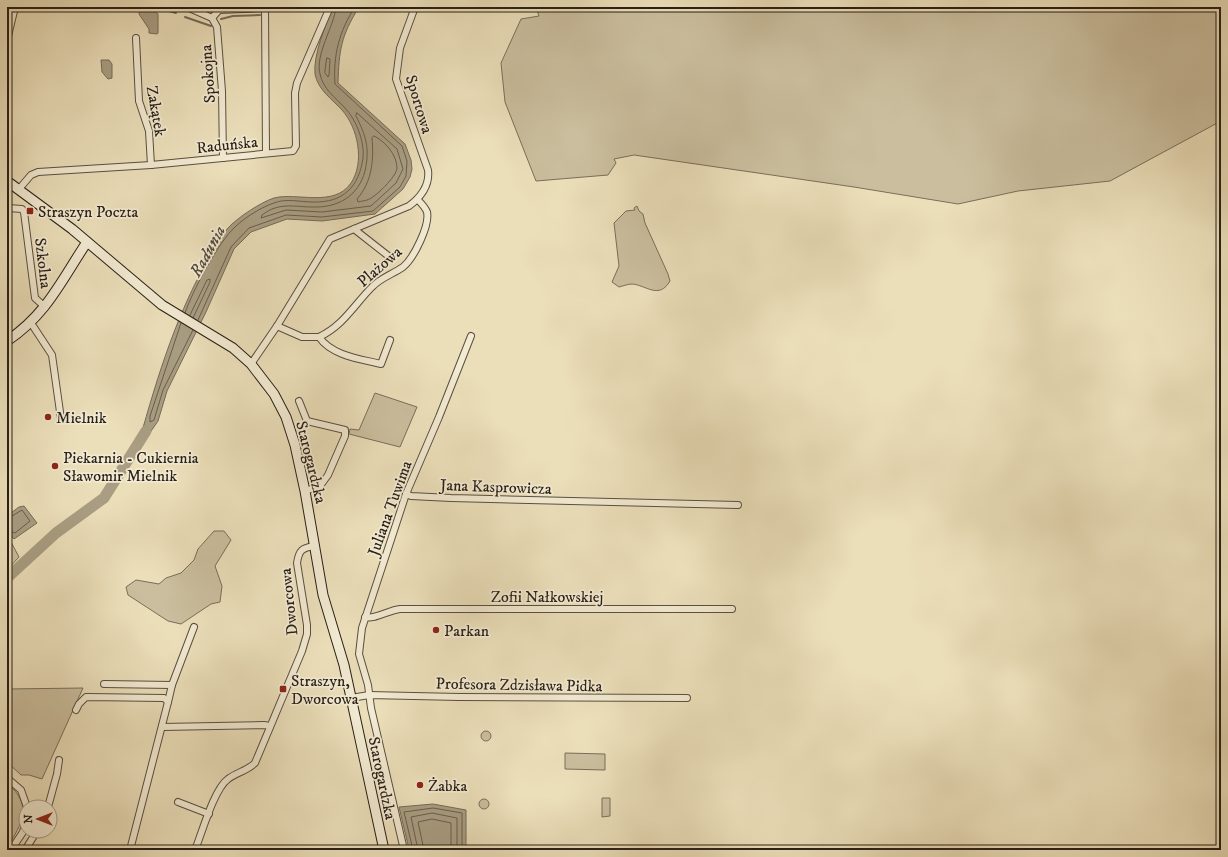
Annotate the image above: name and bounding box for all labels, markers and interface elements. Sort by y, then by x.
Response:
street label: Spokojna [196,44,220,104]
street label: Sportowa [401,73,437,136]
street label: Zakątek [142,84,170,138]
street label: Raduńska [195,132,259,158]
place label: Straszyn Poczta [38,202,139,222]
marker: Straszyn Poczta [25,206,35,216]
water label: Radunia [184,222,231,282]
street label: Szkolna [30,237,56,290]
street label: Plażowa [353,242,406,292]
place label: Mielnik [56,408,107,428]
marker: Mielnik [43,412,53,422]
street label: Starogardzka [291,419,331,506]
place label: Piekarnia - Cukiernia Sławomir Mielnik [63,448,199,486]
street label: Juliana Tuwima [363,458,416,561]
marker: Piekarnia - Cukiernia Sławomir Mielnik [50,461,60,471]
street label: Jana Kasprowicza [438,475,552,499]
street label: Dworcowa [276,567,302,636]
street label: Zofii Nałkowskiej [491,587,603,607]
place label: Parkan [444,621,490,641]
marker: Parkan [431,625,441,635]
place label: Straszyn, Dworcowa [291,671,359,709]
street label: Profesora Zdzisława Pidka [435,674,603,696]
marker: Straszyn, Dworcowa [278,684,288,694]
street label: Starogardzka [363,735,401,822]
place label: Żabka [428,776,467,796]
marker: Żabka [415,780,425,790]
north arrow [18,799,58,839]
text: N [22,814,36,824]

